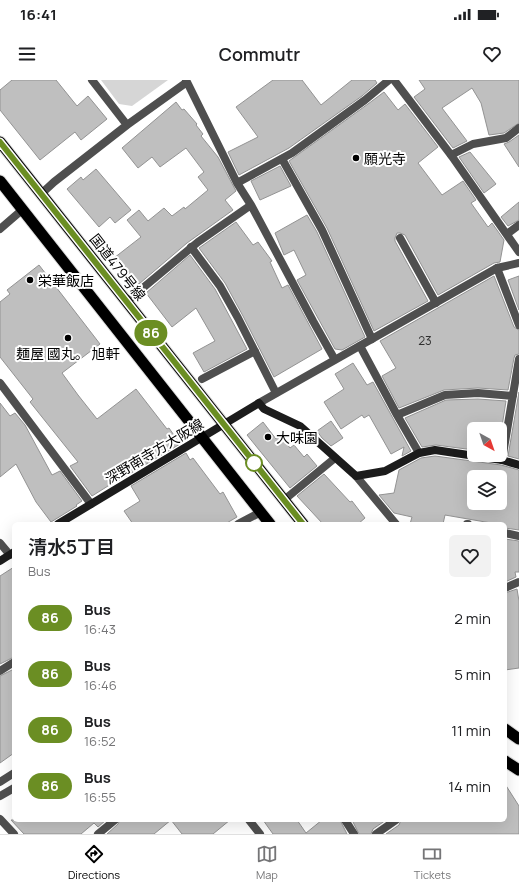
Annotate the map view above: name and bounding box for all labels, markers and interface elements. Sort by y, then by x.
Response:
text: 16:41 [20,4,57,25]
text: Commutr [219,42,300,66]
icon: menu [16,43,38,65]
icon: heart [481,43,503,65]
place label: 願光寺 [364,149,406,168]
marker: 願光寺 [351,153,361,163]
street label: 国道479号線 [86,230,150,304]
place label: 栄華飯店 [38,271,94,290]
marker: 栄華飯店 [25,275,35,285]
line badge: 86 [133,320,169,346]
text: 86 [142,323,160,342]
house number: 23 [418,332,432,349]
marker: 麺屋 國丸。 旭軒 [63,333,73,343]
place label: 麺屋 國丸。 旭軒 [16,344,120,363]
street label: 深野南寺方大阪線 [101,414,207,488]
north arrow [467,422,507,462]
map controls [467,422,507,510]
place label: 大味園 [276,428,318,447]
marker: 大味園 [263,432,273,442]
unlabelled marker [245,454,263,472]
button: layers [467,470,507,510]
text: 清水5丁目 [28,534,115,560]
button: heart [449,535,491,577]
text: Bus [28,562,51,580]
text: Bus [84,599,111,620]
text: 86 [41,608,59,627]
text: 2 min [454,608,491,629]
text: 16:43 [84,620,116,638]
text: Bus [84,655,111,676]
text: 86 [41,664,59,683]
text: 5 min [454,664,491,685]
text: 16:46 [84,676,117,694]
text: Bus [84,711,111,732]
text: 86 [41,720,59,739]
text: 11 min [451,720,491,741]
text: 16:52 [84,732,116,750]
text: Bus [84,767,111,788]
text: 86 [41,776,59,795]
text: 14 min [448,776,491,797]
text: 16:55 [84,788,116,806]
tab: Directions [68,843,120,882]
tab: Map [256,843,278,882]
tab: Tickets [414,843,451,882]

